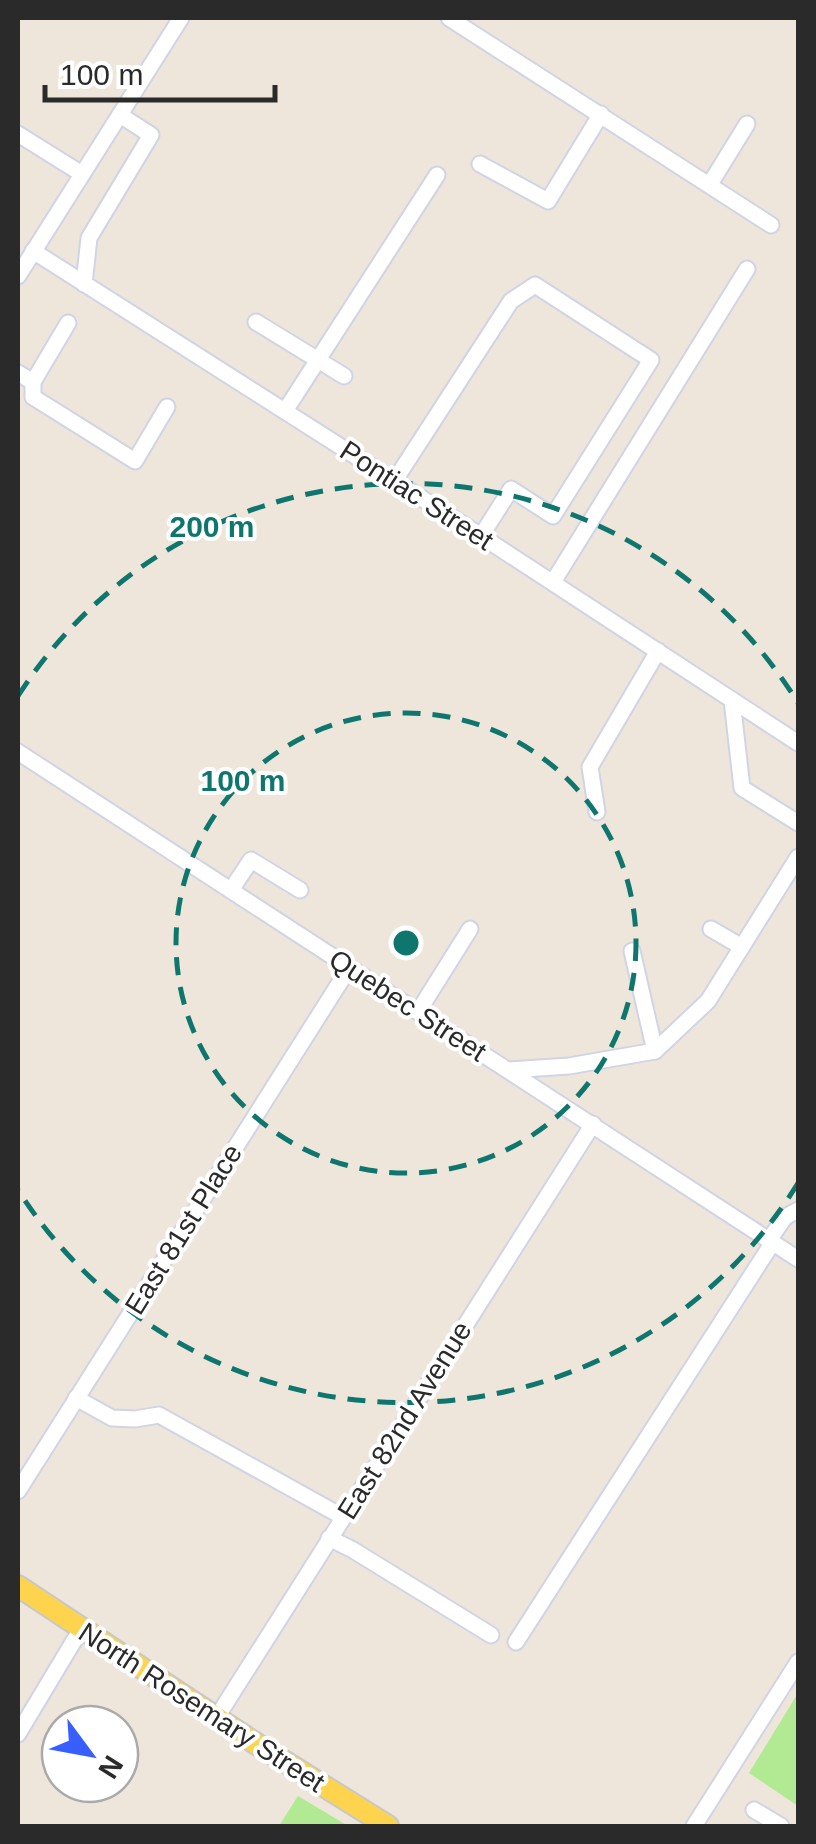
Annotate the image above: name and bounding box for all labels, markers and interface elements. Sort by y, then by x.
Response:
scale bar [45,40,275,102]
text: 100 m [60,58,143,91]
street label: Pontiac Street [335,435,499,556]
text: 200 m [169,510,255,543]
text: 100 m [200,764,286,797]
centre of rings [388,925,424,961]
street label: Quebec Street [324,943,492,1068]
street label: East 81st Place [119,1139,248,1320]
street label: East 82nd Avenue [331,1316,478,1525]
street label: North Rosemary Street [73,1615,331,1799]
north arrow [40,1704,140,1804]

